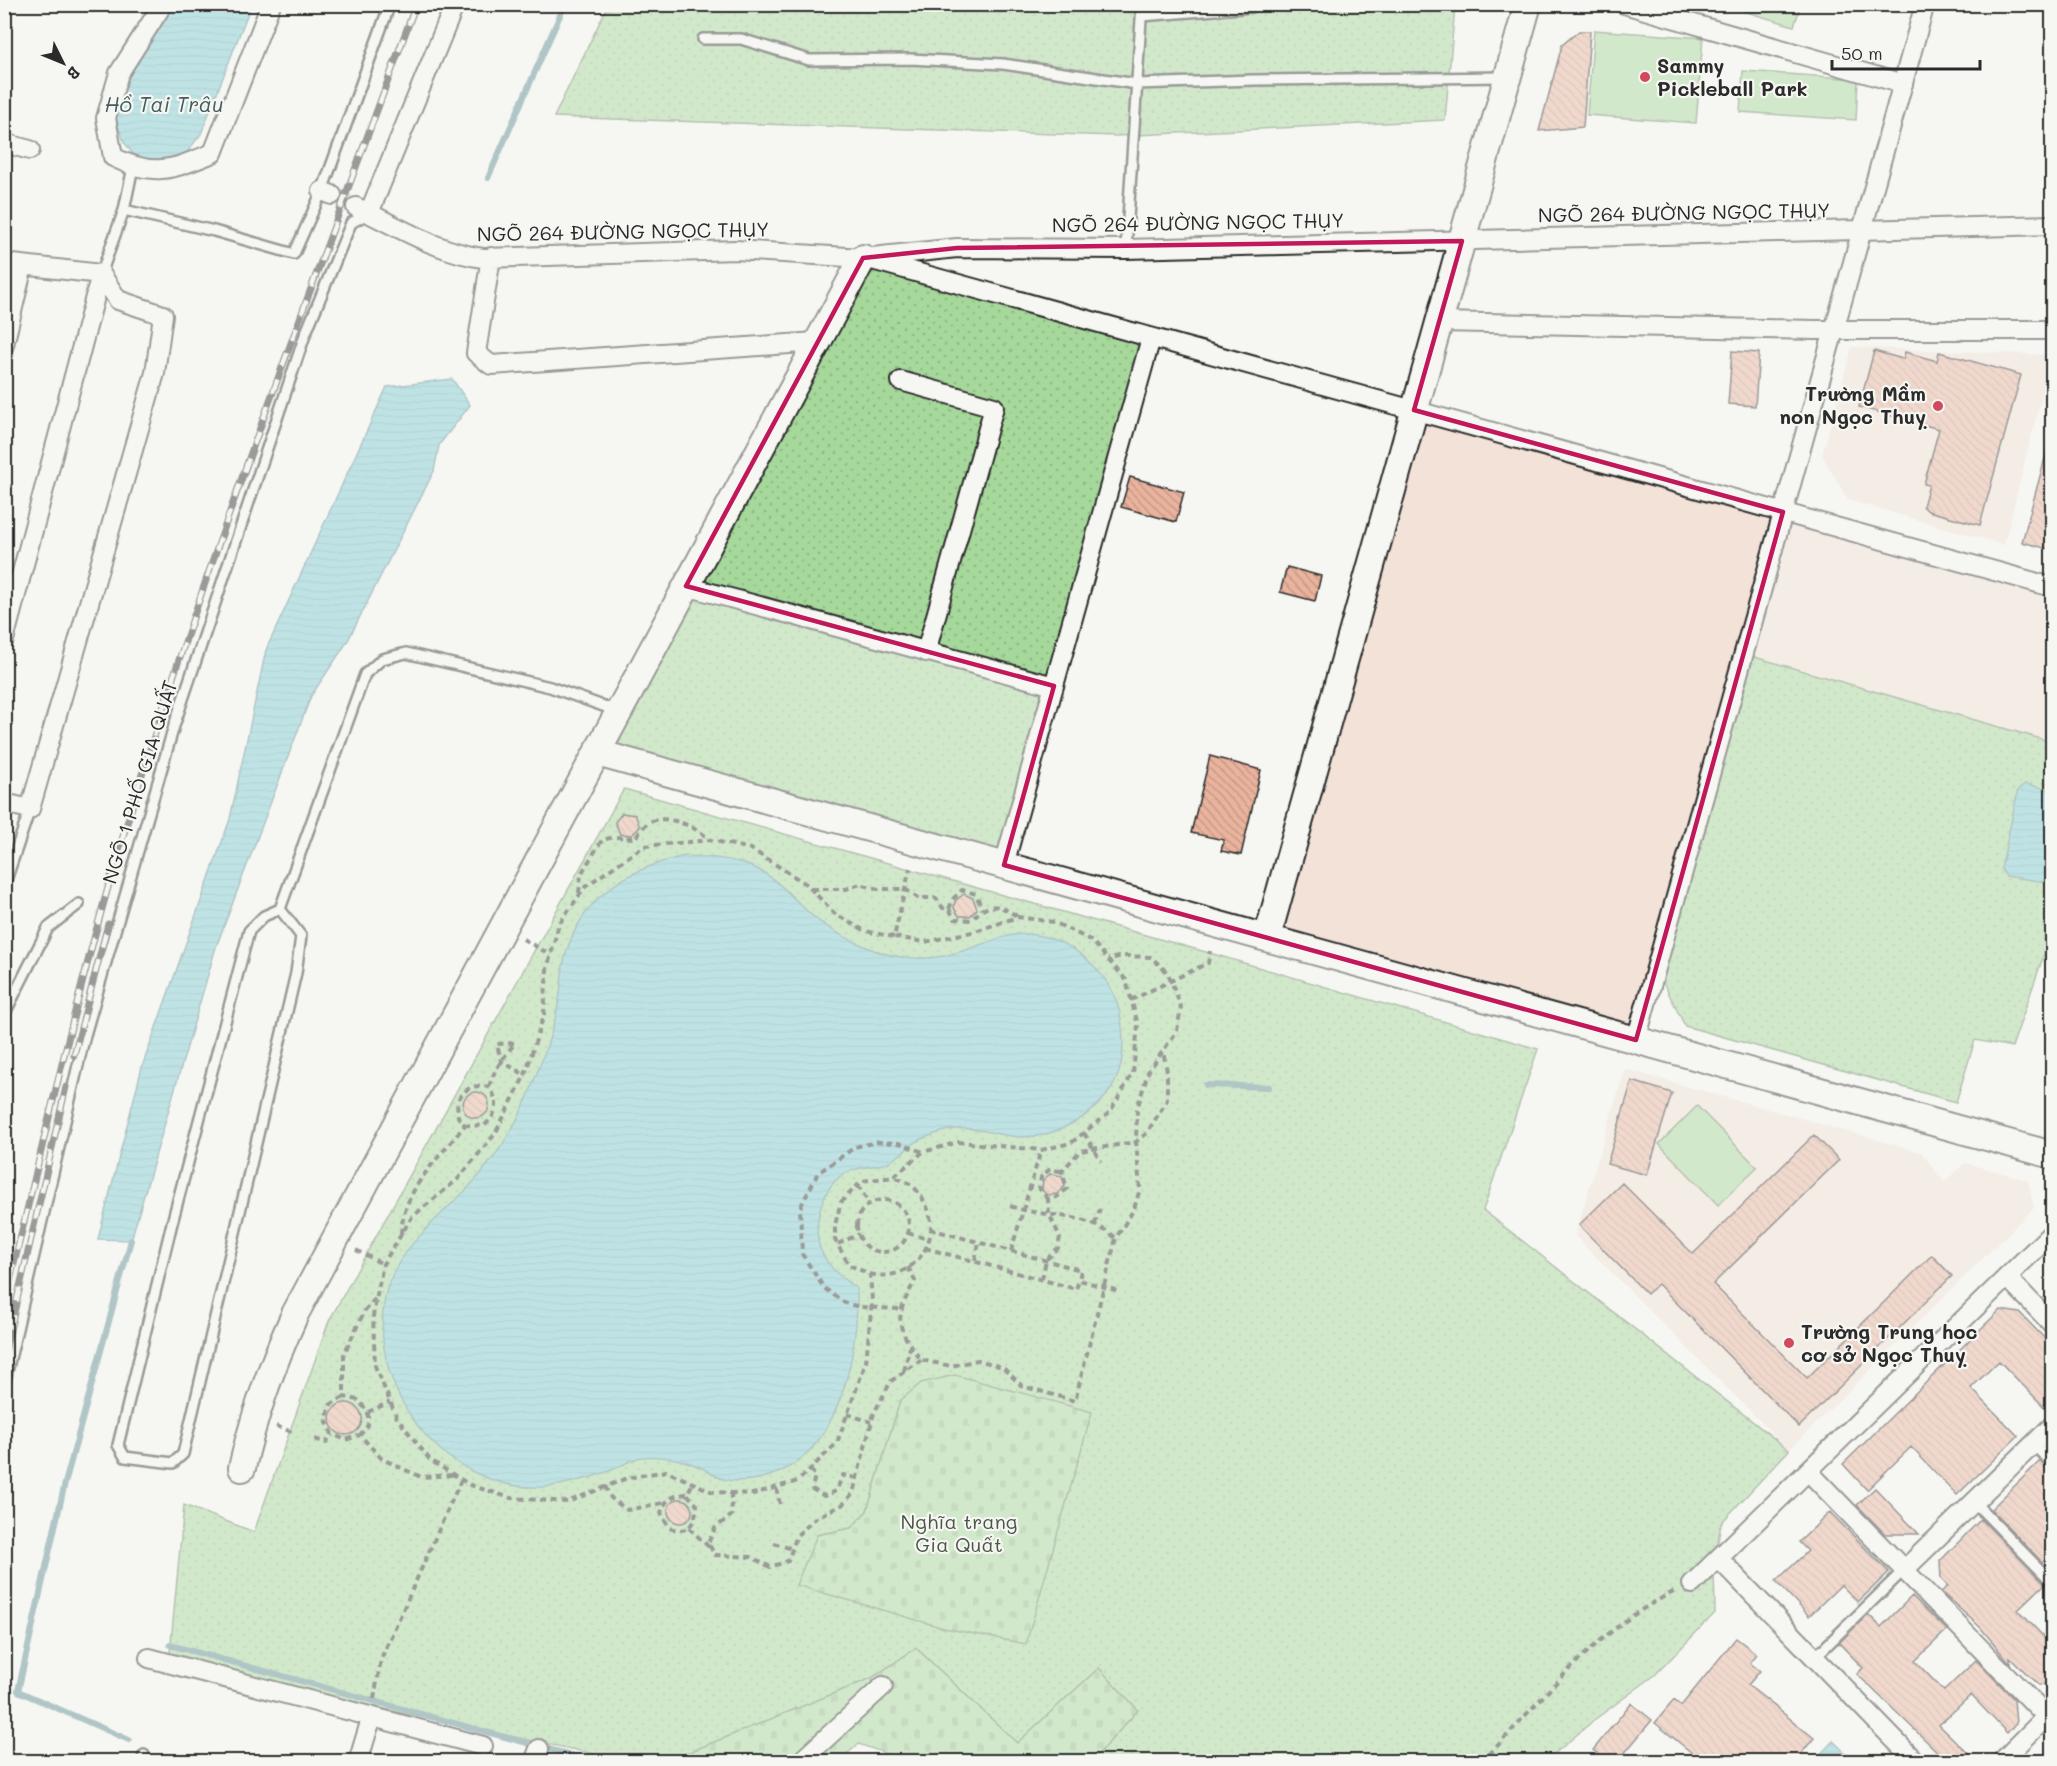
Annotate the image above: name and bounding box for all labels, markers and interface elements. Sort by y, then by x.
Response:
north arrow [33,33,93,93]
scale bar [1832,33,1980,71]
text: 50 m [1841,41,1883,65]
place label: Sammy Pickleball Park [1657,52,1808,101]
text: B [63,62,86,85]
marker: Sammy Pickleball Park [1638,70,1652,84]
water label: Hồ Tai Trâu [105,90,223,117]
street label: NGÕ 264 ĐƯỜNG NGỌC THỤY [1538,196,1830,228]
street label: NGÕ 264 ĐƯỜNG NGỌC THỤY [1052,206,1344,238]
street label: NGÕ 264 ĐƯỜNG NGỌC THỤY [477,215,769,247]
place label: Trường Mầm non Ngọc Thuỵ [1780,380,1927,430]
marker: Trường Mầm non Ngọc Thuỵ [1931,399,1945,413]
street label: NGÕ 1 PHỐ GIA QUẤT [96,677,182,887]
place label: Trường Trung học cơ sở Ngọc Thuỵ [1801,1318,1977,1368]
marker: Trường Trung học cơ sở Ngọc Thuỵ [1782,1336,1796,1350]
park label: Nghĩa trang Gia Quất [901,1508,1017,1557]

